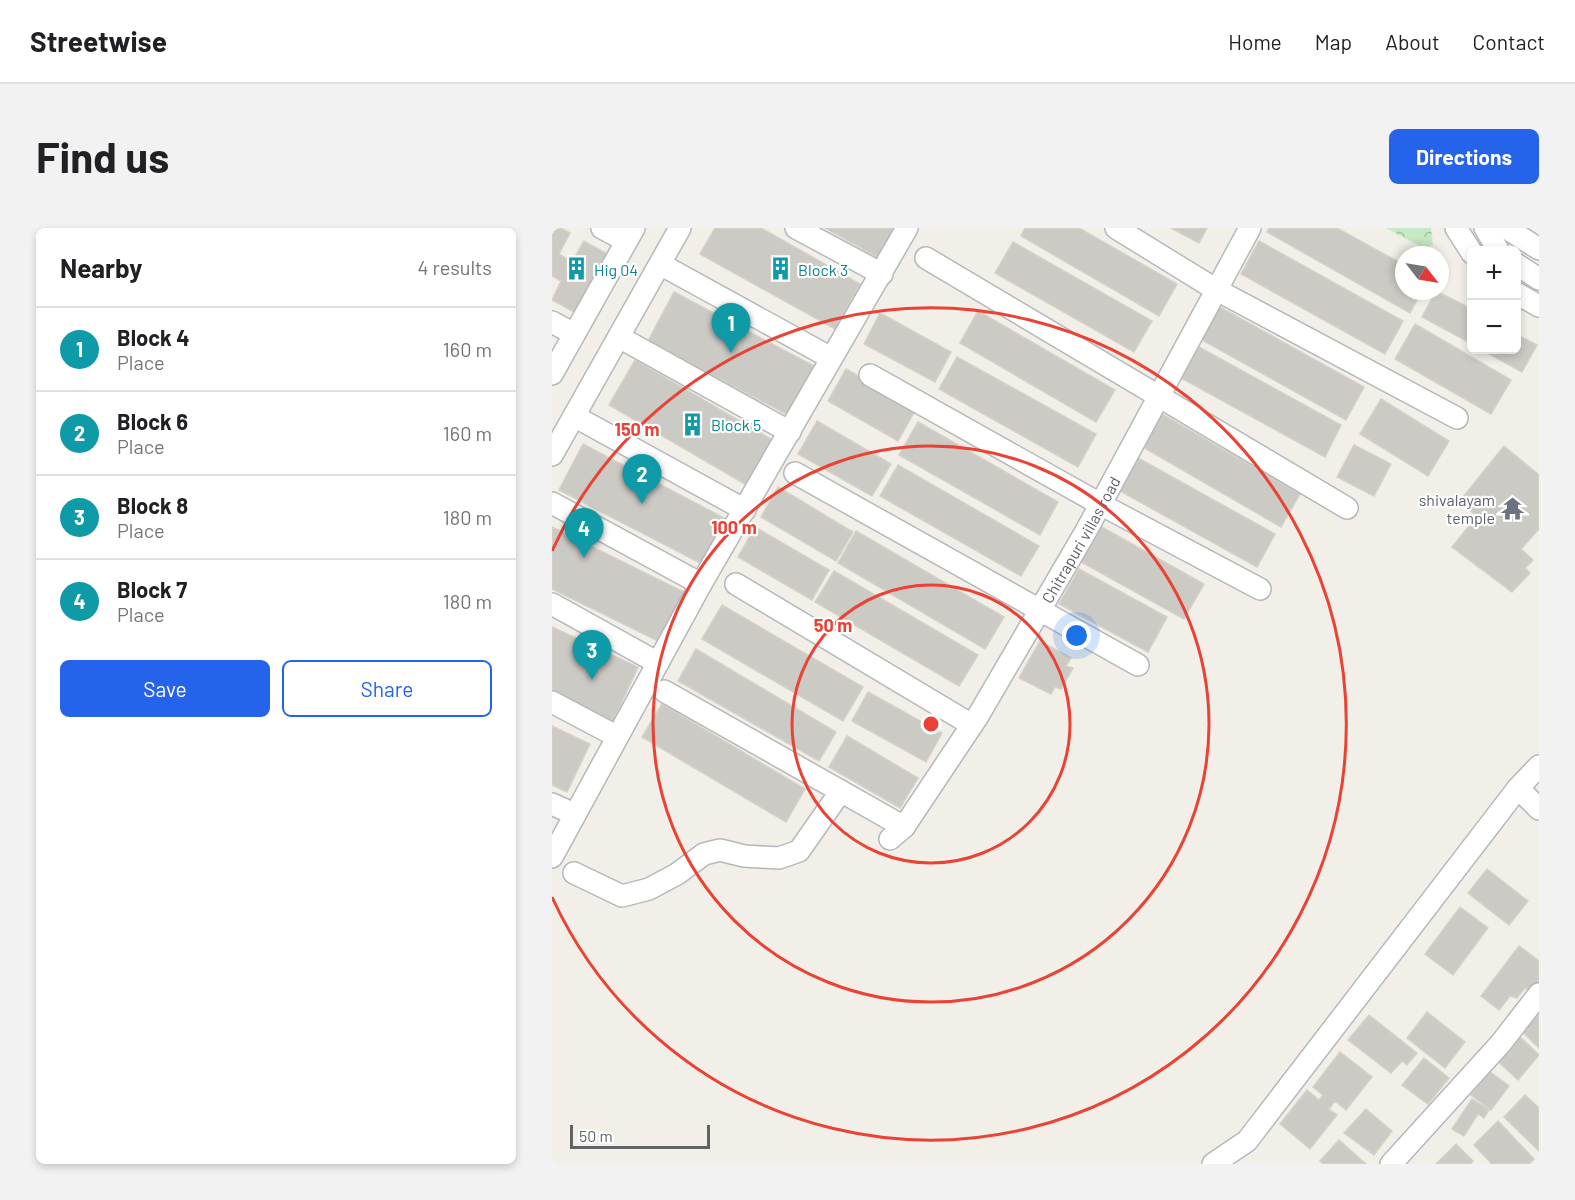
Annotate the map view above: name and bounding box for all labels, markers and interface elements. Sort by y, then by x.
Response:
text: Streetwise [30,24,167,58]
text: Home [1228,29,1282,54]
text: Map [1315,29,1352,54]
text: About [1385,29,1440,54]
text: Contact [1473,29,1545,54]
button: Directions [1389,129,1539,184]
text: Find us [36,131,169,181]
north arrow [1395,246,1449,300]
map controls [1467,246,1521,354]
button: + [1467,246,1521,300]
text: Nearby [60,252,142,283]
text: 4 results [417,255,492,279]
building icon: Hig 04 [563,256,589,282]
building icon: Block 3 [767,256,793,282]
place label: Hig 04 [594,260,638,279]
place label: Block 3 [798,260,848,279]
button: − [1467,300,1521,354]
pin: 1 [712,304,750,353]
text: Block 4 [117,324,190,350]
text: 1 [76,337,83,361]
text: 160 m [443,337,492,361]
text: Place [117,350,165,374]
text: Block 6 [117,408,188,434]
building icon: Block 5 [680,411,706,437]
place label: Block 5 [711,415,761,434]
text: 150 m [615,418,659,440]
text: 2 [74,421,85,445]
text: 160 m [443,421,492,445]
text: Place [117,434,165,458]
pin: 2 [622,454,662,504]
street label: Chitrapuri villas road [1037,473,1123,606]
place label: shivalayam temple [1419,490,1495,527]
text: Block 8 [117,492,188,518]
temple icon: shivalayam temple [1500,495,1526,521]
text: 3 [74,505,85,529]
text: 180 m [443,505,492,529]
pin: 4 [564,508,603,558]
text: 100 m [711,516,757,538]
text: Place [117,518,165,542]
text: Block 7 [117,576,187,602]
text: 4 [73,589,86,613]
text: 180 m [443,589,492,613]
text: Place [117,602,165,626]
text: 50 m [814,614,852,636]
your location [1062,621,1091,650]
pin: 3 [572,630,612,680]
button: Save [60,660,270,717]
button: Share [282,660,492,717]
centre of rings [921,714,941,734]
scale bar [570,1122,710,1150]
text: 50 m [579,1126,613,1145]

